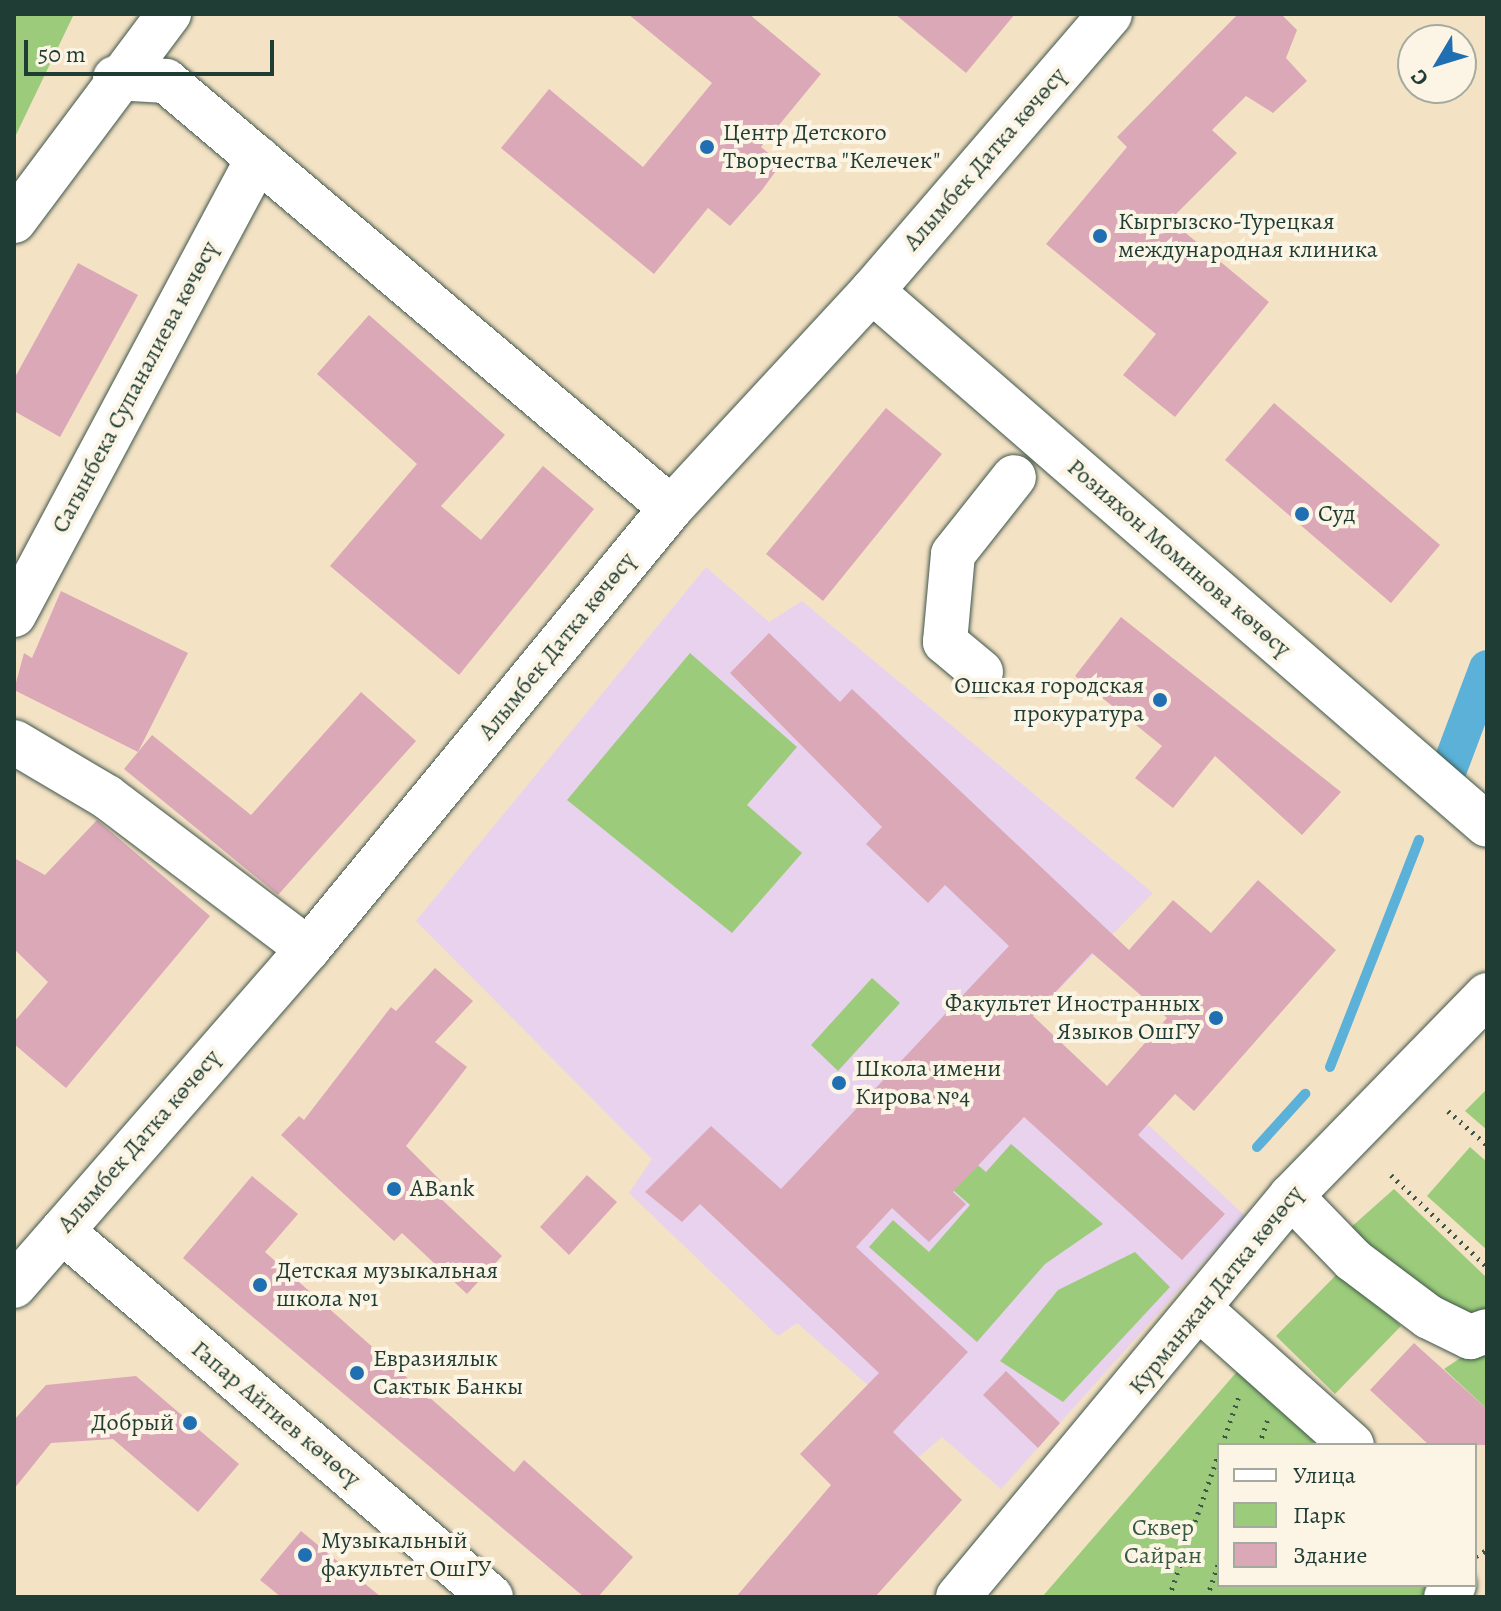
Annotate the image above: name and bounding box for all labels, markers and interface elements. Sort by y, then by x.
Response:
scale bar [28,24,278,74]
north arrow [1397,24,1477,104]
text: 50 m [38,38,86,70]
street label: Алымбек Датка көчөсү [898,62,1072,256]
text: С [1404,63,1436,92]
place label: Центр Детского Творчества "Келечек" [723,119,941,175]
marker: Центр Детского Творчества "Келечек" [698,138,716,156]
place label: Кыргызско-Турецкая международная клиника [1118,208,1378,264]
marker: Кыргызско-Турецкая международная клиника [1089,225,1111,247]
street label: Сагынбека Супаналиева көчөсү [46,236,224,538]
street label: Розияхон Моминова көчөсү [1061,453,1297,663]
place label: Суд [1318,500,1355,528]
marker: Суд [1293,505,1311,523]
street label: Алымбек Датка көчөсү [473,546,641,746]
place label: Ошская городская прокуратура [954,672,1144,728]
marker: Ошская городская прокуратура [1151,691,1169,709]
place label: Факультет Иностранных Языков ОшГУ [945,990,1200,1046]
marker: Факультет Иностранных Языков ОшГУ [1207,1009,1225,1027]
street label: Алымбек Датка көчөсү [52,1044,226,1238]
place label: Школа имени Кирова №4 [855,1055,1001,1111]
marker: Школа имени Кирова №4 [830,1074,848,1092]
place label: ABank [410,1175,475,1203]
marker: ABank [385,1180,403,1198]
street label: Курманжан Датка көчөсү [1123,1180,1309,1400]
place label: Детская музыкальная школа №1 [276,1257,498,1313]
marker: Детская музыкальная школа №1 [251,1276,269,1294]
street label: Гапар Айтиев көчөсү [185,1335,367,1493]
place label: Евразиялык Сактык Банкы [373,1345,523,1401]
marker: Евразиялык Сактык Банкы [348,1364,366,1382]
place label: Добрый [91,1409,174,1437]
marker: Добрый [181,1414,199,1432]
legend [1217,1443,1477,1587]
text: Улица [1293,1459,1356,1491]
text: Парк [1293,1499,1346,1531]
park label: Сквер Сайран [1124,1514,1202,1570]
place label: Музыкальный факультет ОшГУ [321,1527,491,1583]
text: Здание [1293,1539,1368,1571]
marker: Музыкальный факультет ОшГУ [296,1546,314,1564]

